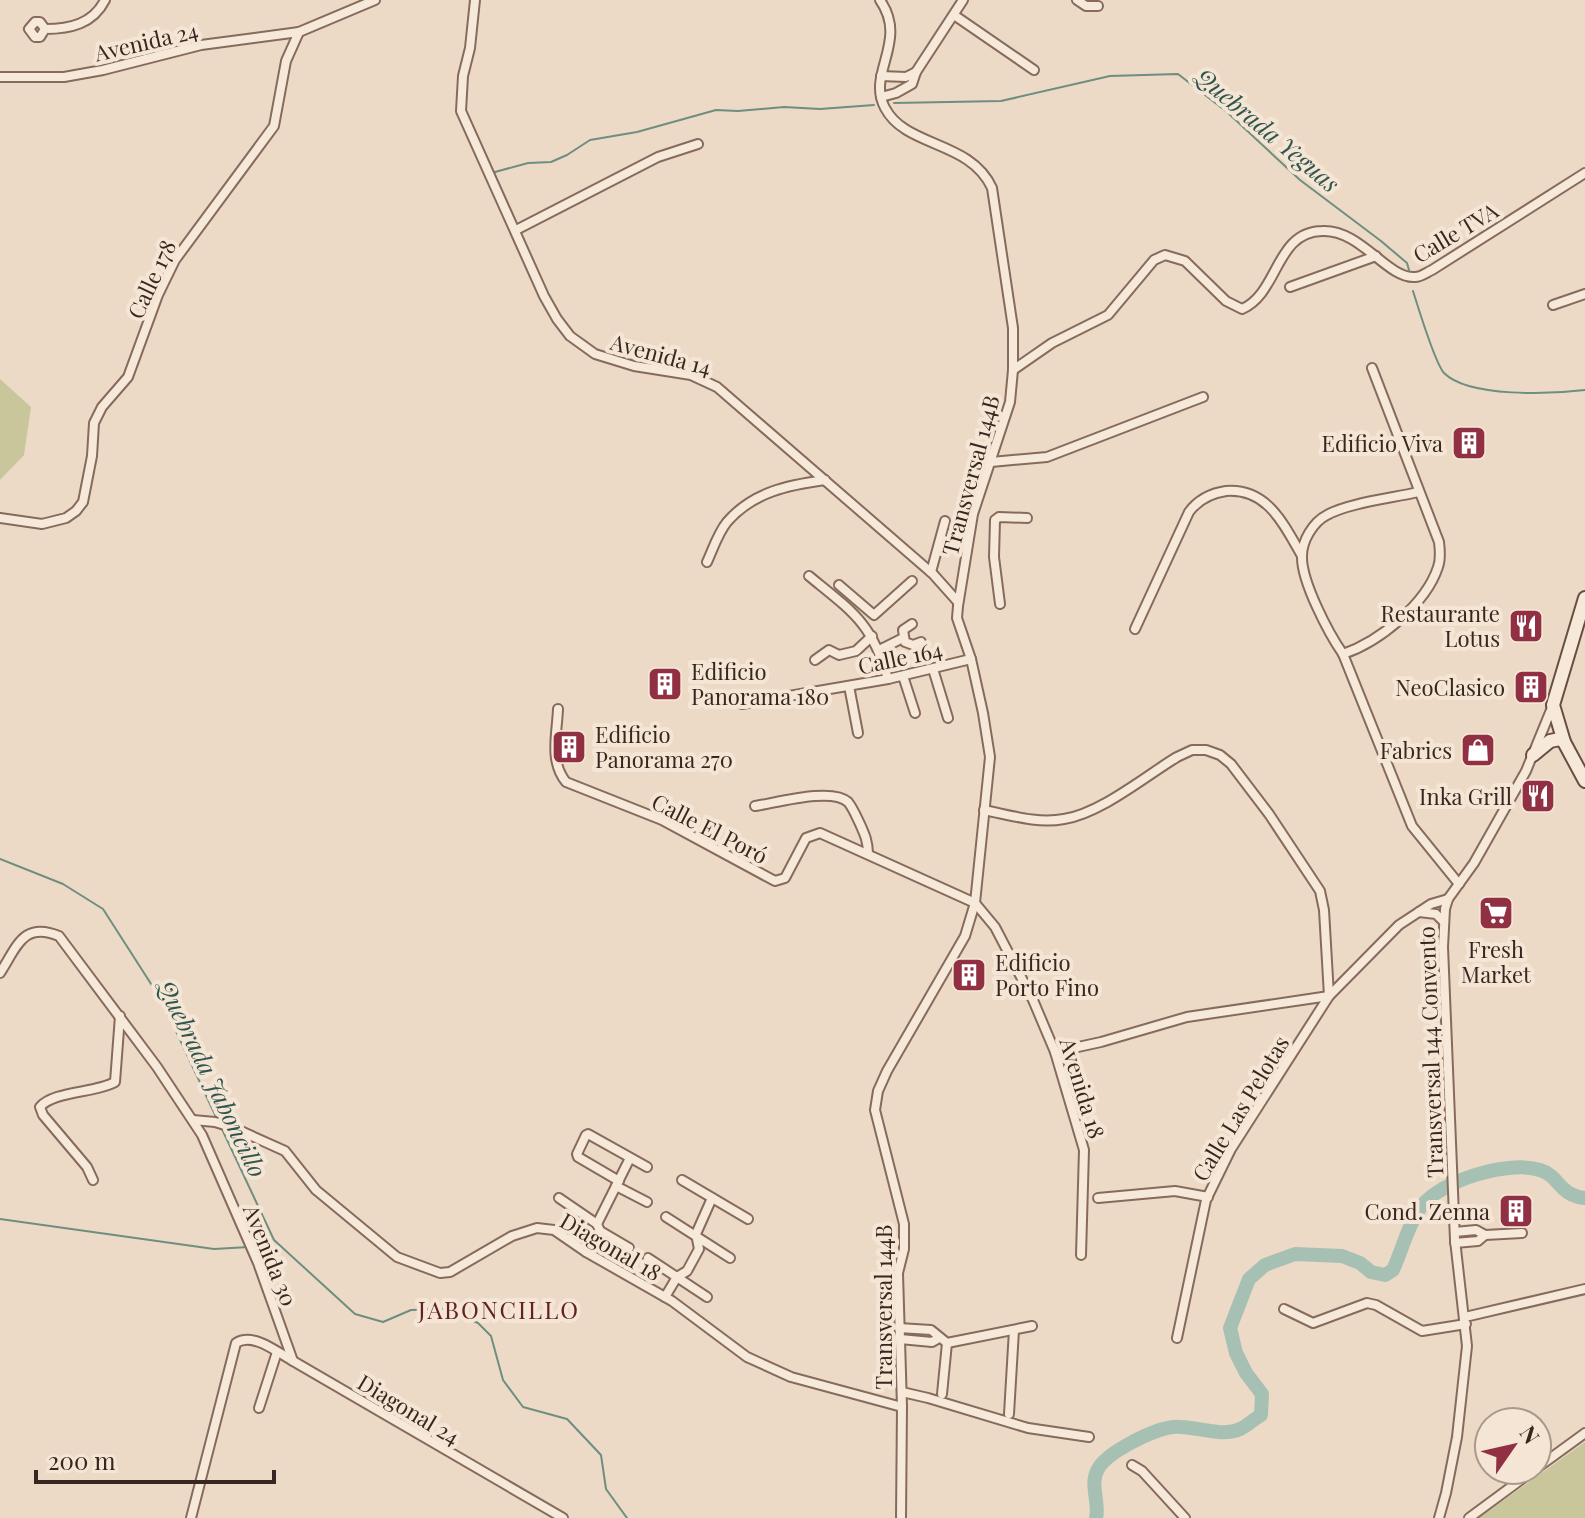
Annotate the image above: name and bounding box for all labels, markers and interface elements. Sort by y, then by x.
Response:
street label: Avenida 24 [90,14,201,68]
water label: Quebrada Yeguas [1188,58,1347,199]
street label: Calle TVA [1407,195,1503,269]
street label: Calle 178 [120,235,182,323]
street label: Avenida 14 [606,326,715,382]
street label: Transversal 144B [934,391,1006,559]
building icon: Edificio Viva [1450,424,1488,462]
place label: Edificio Viva [1322,428,1443,458]
place label: Restaurante Lotus [1380,598,1500,653]
restaurant icon: Restaurante Lotus [1507,607,1545,645]
street label: Calle 164 [855,633,945,681]
place label: Edificio Panorama 180 [691,656,829,711]
building icon: Edificio Panorama 180 [646,665,684,703]
building icon: NeoClasico [1512,668,1550,706]
place label: NeoClasico [1395,672,1505,702]
place label: Edificio Panorama 270 [595,719,733,774]
building icon: Edificio Panorama 270 [550,728,588,766]
shop icon: Fabrics [1459,731,1497,769]
place label: Fabrics [1380,735,1452,765]
restaurant icon: Inka Grill [1519,777,1557,815]
place label: Inka Grill [1419,781,1512,811]
street label: Calle El Poró [647,786,773,870]
supermarket icon: Fresh Market [1477,894,1515,932]
street label: Transversal 144 Convento [1411,926,1449,1178]
place label: Fresh Market [1461,934,1532,989]
place label: Edificio Porto Fino [995,947,1099,1002]
building icon: Edificio Porto Fino [950,956,988,994]
water label: Quebrada Jaboncillo [150,972,275,1182]
street label: Calle Las Pelotas [1185,1030,1295,1186]
street label: Avenida 18 [1053,1033,1112,1142]
building icon: Cond. Zenna [1497,1192,1535,1230]
place label: Cond. Zenna [1365,1196,1490,1226]
street label: Avenida 30 [237,1199,305,1310]
street label: Diagonal 18 [555,1205,667,1287]
street label: Transversal 144B [868,1224,898,1390]
district label: JABONCILLO [417,1293,580,1325]
street label: Diagonal 24 [352,1367,466,1451]
north arrow [1473,1406,1553,1486]
text: N [1514,1419,1547,1449]
scale bar [36,1434,274,1484]
text: 200 m [48,1444,116,1476]

